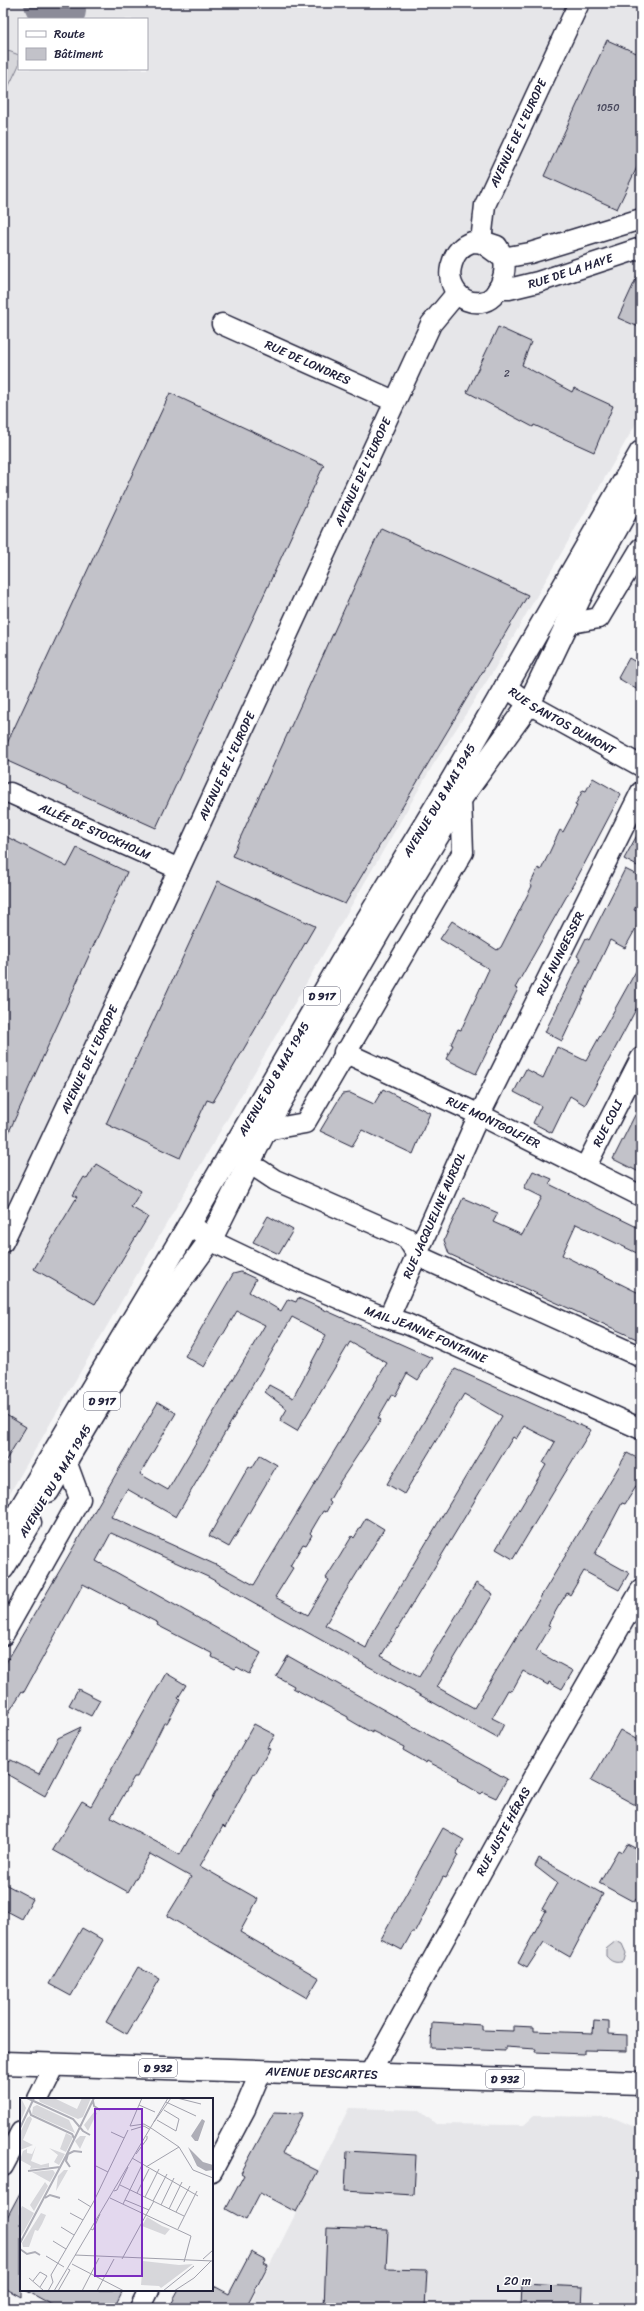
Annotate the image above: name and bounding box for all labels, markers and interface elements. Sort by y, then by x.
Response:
legend [18,18,148,70]
text: Route [54,23,85,45]
text: Bâtiment [54,43,103,65]
street label: AVENUE DE L'EUROPE [483,74,553,192]
house number: 1050 [596,99,620,117]
street label: RUE DE LA HAYE [526,247,617,295]
street label: RUE DE LONDRES [261,334,355,391]
house number: 2 [504,365,510,383]
street label: AVENUE DE L'EUROPE [328,413,398,531]
street label: RUE SANTOS DUMONT [504,681,621,761]
street label: AVENUE DE L'EUROPE [192,707,262,825]
street label: AVENUE DU 8 MAI 1945 [396,739,482,862]
street label: ALLÉE DE STOCKHOLM [35,796,154,866]
street label: RUE NUNGESSER [530,907,591,999]
road number: D 917 [304,987,340,1005]
street label: AVENUE DE L'EUROPE [54,1000,125,1118]
street label: AVENUE DU 8 MAI 1945 [231,1018,316,1141]
street label: RUE MONTGOLFIER [443,1090,544,1155]
street label: RUE COLI [586,1095,630,1151]
street label: RUE JACQUELINE AURIOL [396,1148,472,1282]
street label: MAIL JEANNE FONTAINE [361,1299,492,1370]
road number: D 917 [84,1392,120,1410]
street label: AVENUE DU 8 MAI 1945 [12,1420,98,1543]
street label: RUE JUSTE HÉRAS [470,1783,537,1880]
road number: D 932 [139,2059,177,2077]
street label: AVENUE DESCARTES [264,2060,379,2086]
road number: D 932 [486,2070,524,2088]
inset map [20,2098,213,2291]
scale bar [498,2267,551,2293]
text: 20 m [504,2270,531,2292]

